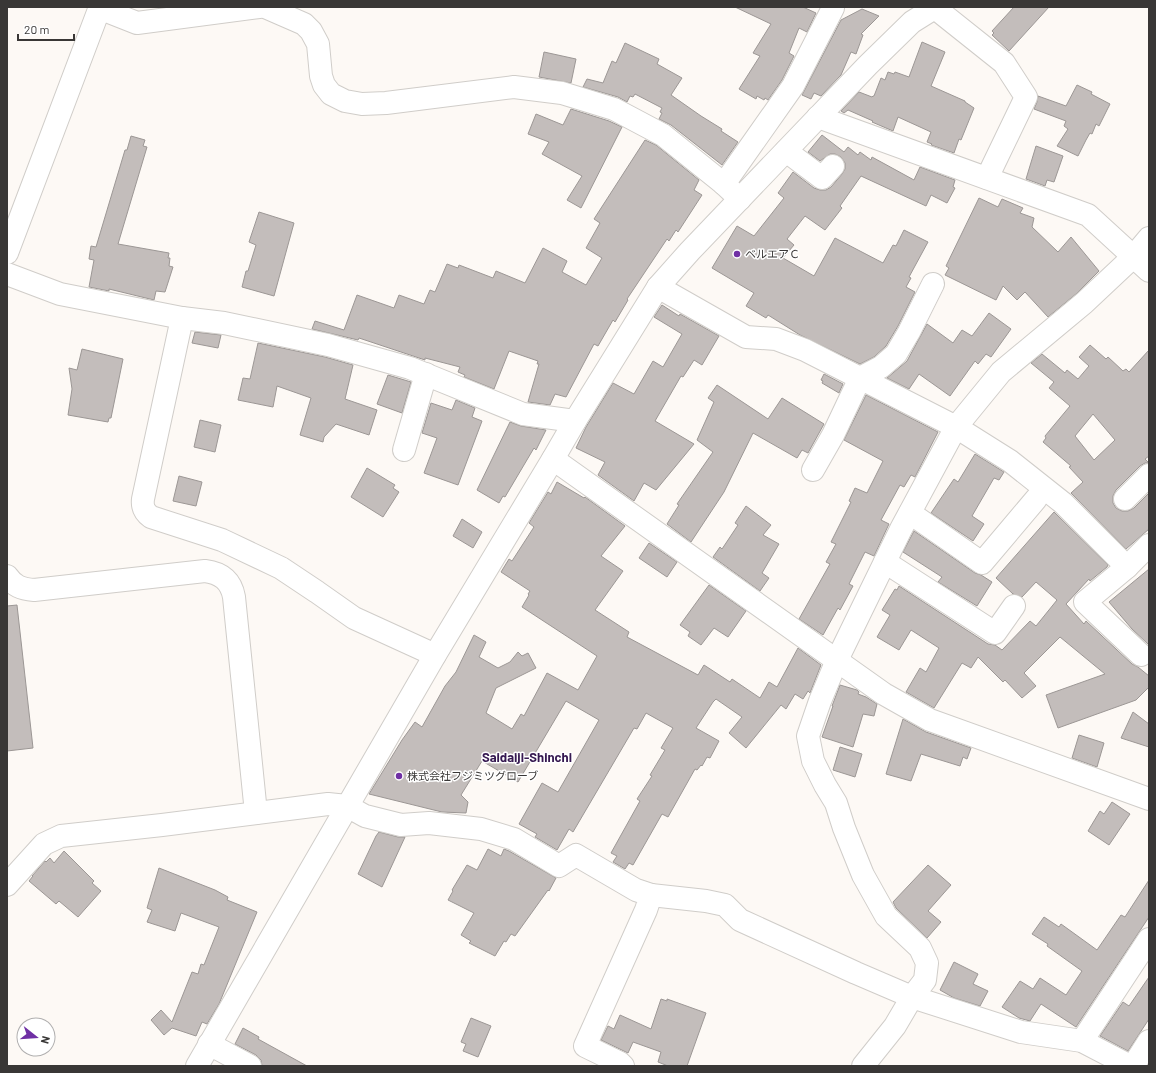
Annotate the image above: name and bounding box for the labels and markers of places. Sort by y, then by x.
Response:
place label: ベルエアＣ [745,247,800,260]
marker: ベルエアＣ [732,249,742,259]
place label: 株式会社フジミツグローブ [407,769,538,782]
marker: 株式会社フジミツグローブ [394,771,404,781]

